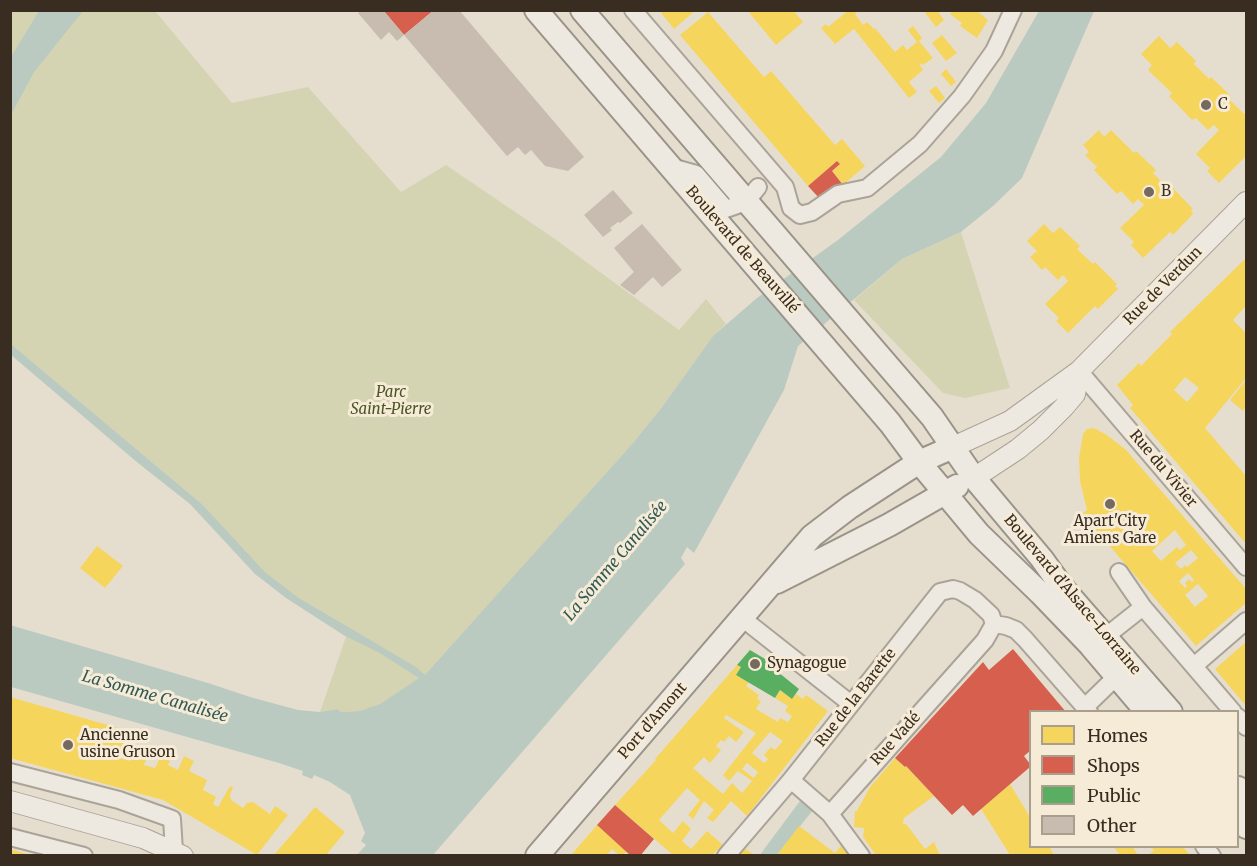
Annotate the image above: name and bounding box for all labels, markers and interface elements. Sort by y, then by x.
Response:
place label: C [1218,96,1228,114]
marker: C [1199,98,1213,112]
street label: Boulevard de Beauvillé [682,183,802,317]
place label: B [1161,183,1171,201]
marker: B [1142,185,1156,199]
street label: Rue de Verdun [1120,243,1206,329]
park label: Parc Saint-Pierre [351,384,431,419]
street label: Rue du Vivier [1125,427,1201,511]
water label: La Somme Canalisée [560,497,672,625]
marker: Apart'City Amiens Gare [1103,497,1117,511]
street label: Boulevard d'Alsace-Lorraine [1000,511,1144,679]
place label: Apart'City Amiens Gare [1064,513,1156,548]
street label: Rue de la Barette [812,645,900,751]
place label: Synagogue [767,655,846,673]
marker: Synagogue [748,657,762,671]
water label: La Somme Canalisée [80,667,230,727]
street label: Port d'Amont [615,679,691,763]
street label: Rue Vadé [867,709,925,769]
legend [1029,710,1239,848]
text: Homes [1087,724,1148,747]
place label: Ancienne usine Gruson [80,727,176,762]
marker: Ancienne usine Gruson [61,738,75,752]
text: Shops [1087,754,1140,777]
text: Public [1087,784,1141,807]
text: Other [1087,814,1137,837]

